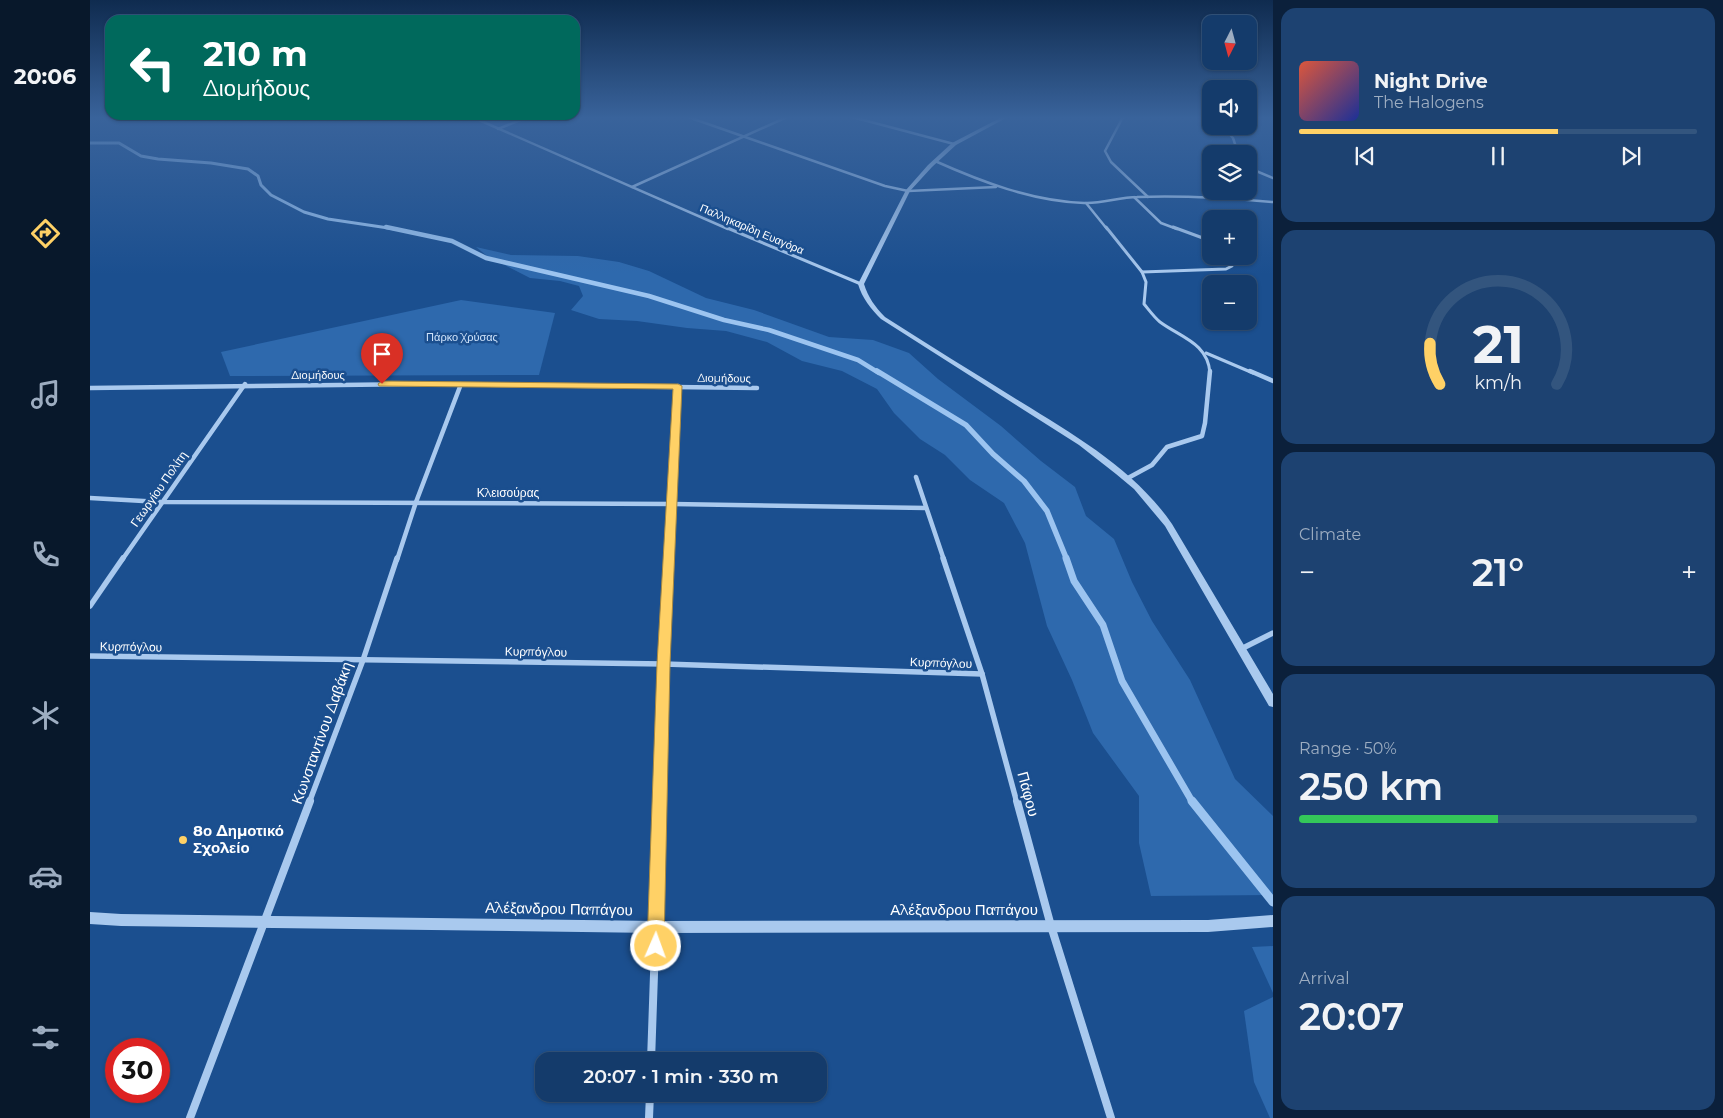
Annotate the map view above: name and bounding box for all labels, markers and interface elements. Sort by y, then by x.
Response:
north arrow [1202,15,1258,70]
map controls [1202,15,1257,330]
text: 210 m [203,32,308,75]
icon: left [120,35,185,100]
text: 20:06 [14,63,76,90]
text: Night Drive [1374,70,1488,93]
text: Διομήδους [203,75,310,102]
button: sound [1202,80,1257,135]
text: The Halogens [1374,93,1484,112]
icon: previous [1351,142,1379,170]
icon: pause [1484,142,1512,170]
icon: next [1617,142,1645,170]
button: layers [1202,145,1257,200]
street label: Παλληκαρίδη Ευαγόρα [698,201,807,258]
button: + [1202,210,1257,265]
icon: directions [28,216,63,251]
button: − [1202,275,1257,330]
text: 21 [1472,313,1524,376]
park label: Πάρκο Χρύσας [426,330,498,344]
pin [361,333,403,384]
icon: arrive [368,340,396,368]
street label: Διομήδους [291,368,345,382]
street label: Διομήδους [697,371,751,385]
text: km/h [1474,372,1522,393]
icon: music [28,377,63,412]
street label: Γεωργίου Πολίτη [127,448,190,530]
street label: Κλεισούρας [477,485,540,500]
text: Climate [1299,525,1361,544]
icon: phone [28,537,63,572]
text: 21° [1472,549,1524,596]
text: − [1299,555,1315,589]
text: + [1681,555,1697,589]
street label: Κυρπόγλου [100,638,162,655]
street label: Κυρπόγλου [505,643,567,660]
street label: Κυρπόγλου [910,654,973,671]
street label: Κωνσταντίνου Δαβάκη [287,659,356,807]
icon: climate [28,698,63,733]
text: Range · 50% [1299,739,1397,758]
text: 250 km [1299,763,1443,810]
street label: Πάφου [1013,769,1044,818]
place label: 8ο Δημοτικό Σχολείο [193,821,284,857]
marker: 8ο Δημοτικό Σχολείο [177,834,189,846]
icon: car [28,859,63,894]
street label: Αλέξανδρου Παπάγου [485,898,633,919]
street label: Αλέξανδρου Παπάγου [890,900,1038,919]
position arrow [629,919,681,971]
text: Arrival [1299,969,1349,988]
text: 20:07 [1299,993,1404,1040]
icon: filters [28,1020,63,1055]
speed limit sign: 30 [105,1038,170,1103]
text: 20:07 · 1 min · 330 m [583,1065,779,1088]

